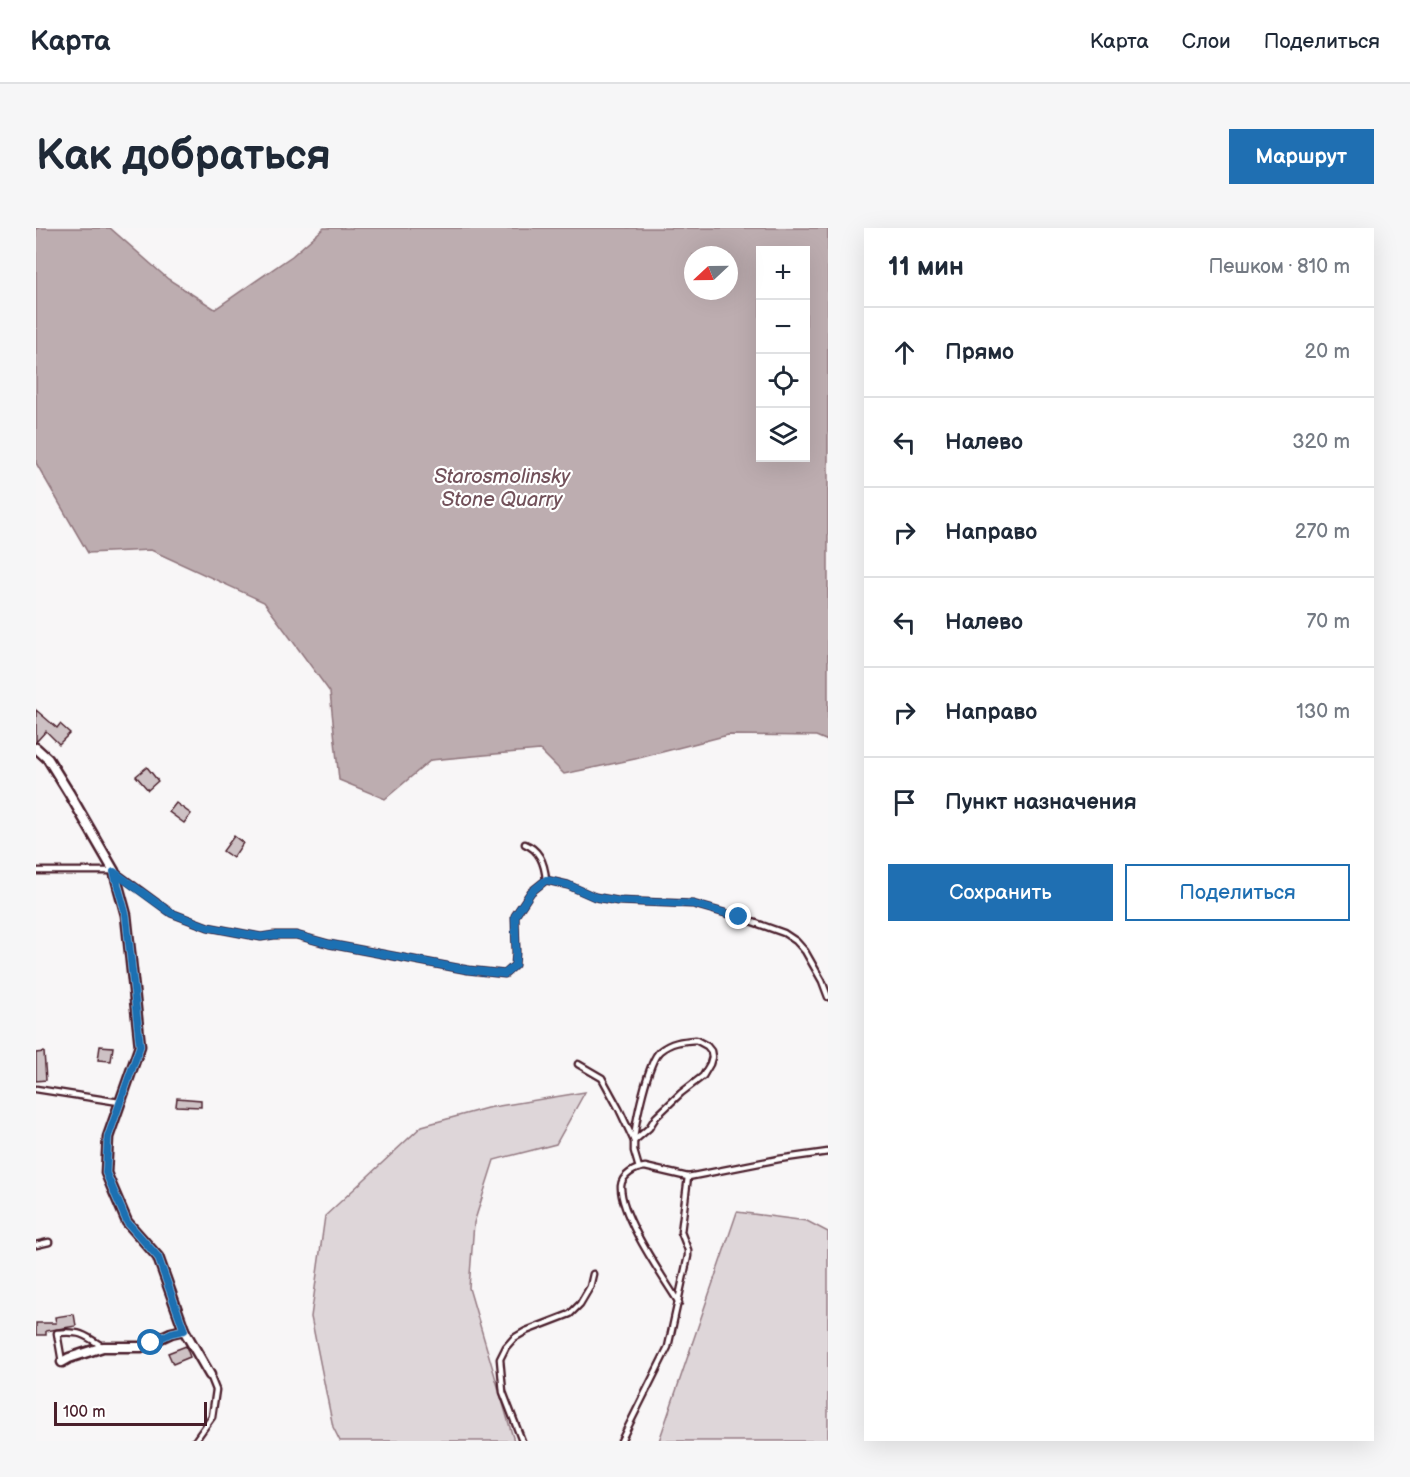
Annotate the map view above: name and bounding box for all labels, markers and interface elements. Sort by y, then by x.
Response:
text: Карта [30,25,110,58]
text: Карта [1090,29,1149,54]
text: Слои [1182,29,1231,54]
text: Поделиться [1264,29,1380,54]
button: Маршрут [1229,129,1374,184]
text: Как добраться [36,131,331,182]
north arrow [684,246,738,300]
map controls [756,246,810,462]
button: + [756,246,810,300]
text: 11 мин [888,252,964,283]
text: Пешком · 810 m [1208,255,1350,279]
button: − [756,300,810,354]
icon: ahead [888,336,921,369]
text: Прямо [945,339,1014,366]
text: 20 m [1305,340,1350,364]
button: locate [756,354,810,408]
button: layers [756,408,810,462]
icon: left [888,426,921,459]
text: Налево [945,429,1023,456]
text: 320 m [1292,430,1350,454]
water label: Starosmolinsky Stone Quarry [434,465,571,512]
icon: right [888,516,921,549]
text: Направо [945,519,1037,546]
text: 270 m [1295,520,1350,544]
icon: left [888,606,921,639]
text: Налево [945,609,1023,636]
text: 70 m [1306,610,1350,634]
icon: right [888,696,921,729]
text: Направо [945,699,1037,726]
text: 130 m [1296,700,1350,724]
icon: arrive [888,786,921,819]
text: Пункт назначения [945,789,1137,816]
button: Сохранить [888,864,1113,921]
button: Поделиться [1125,864,1350,921]
route end [725,903,751,929]
route start [137,1329,163,1355]
scale bar [54,1399,207,1426]
text: 100 m [63,1403,106,1422]

